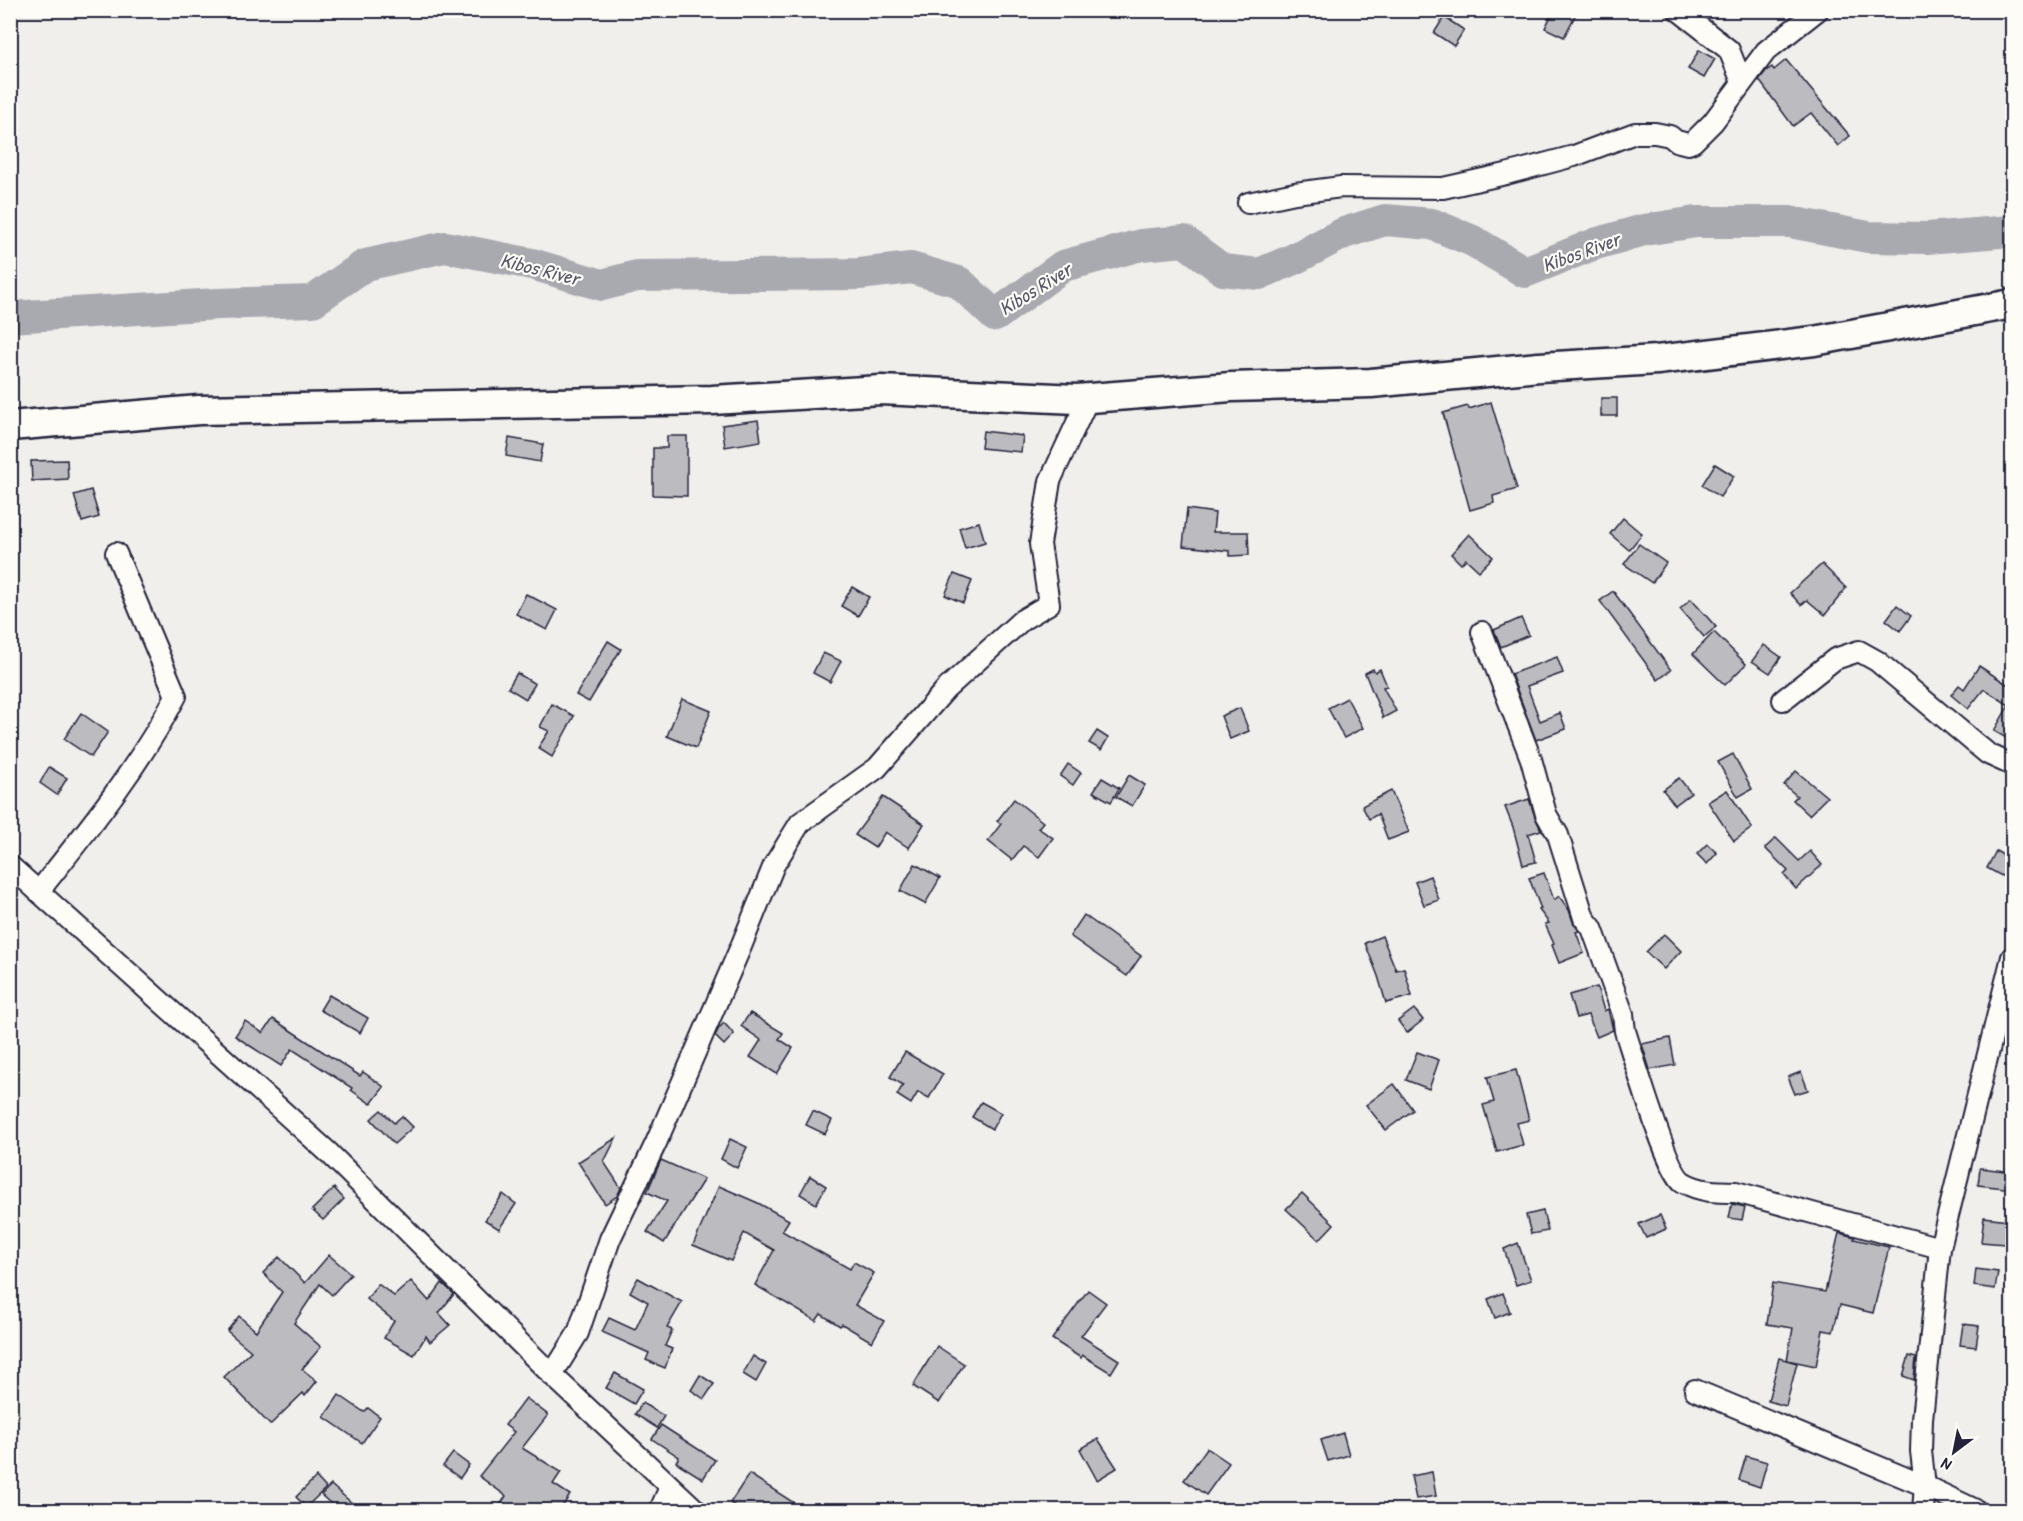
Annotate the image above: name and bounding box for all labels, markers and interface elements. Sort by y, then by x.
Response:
water label: Kibos River [1538,224,1626,278]
water label: Kibos River [498,246,585,292]
water label: Kibos River [993,255,1078,321]
north arrow [1924,1422,1984,1482]
text: N [1936,1453,1955,1476]

